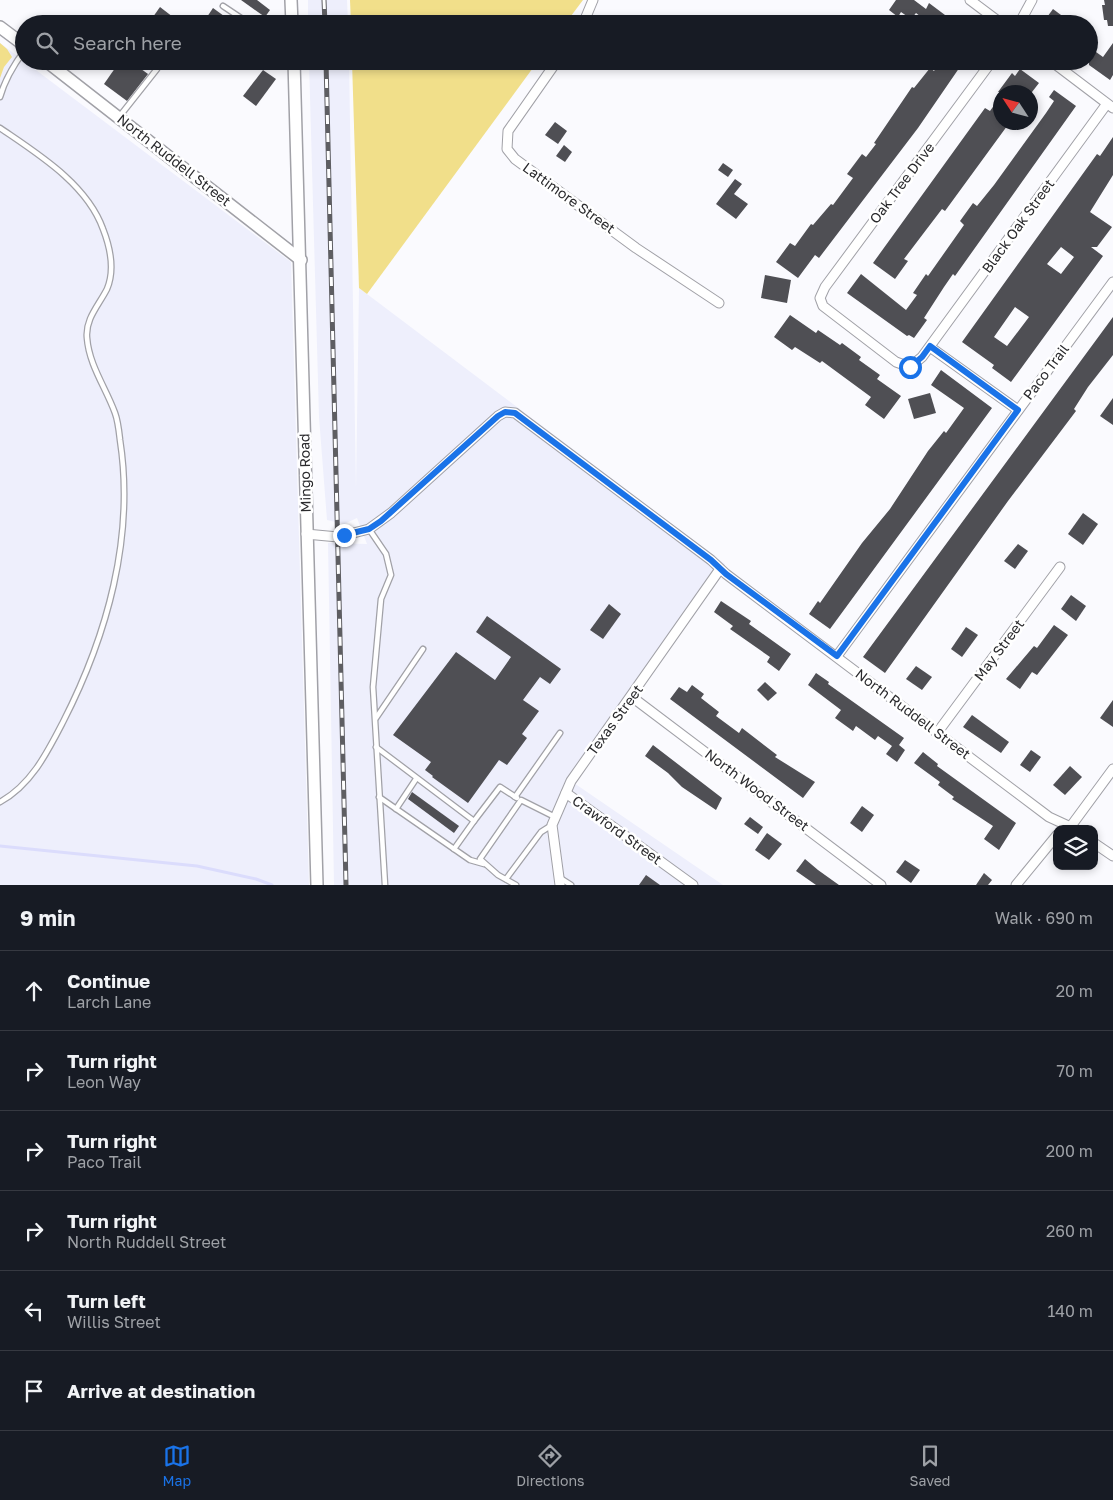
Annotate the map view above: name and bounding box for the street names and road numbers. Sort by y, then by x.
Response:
street label: North Ruddell Street [114,110,234,209]
street label: Oak Tree Drive [866,139,938,226]
street label: Lattimore Street [520,158,619,237]
street label: Black Oak Street [978,175,1057,276]
street label: Paco Trail [1019,340,1072,403]
street label: Mingo Road [295,433,314,513]
street label: May Street [970,616,1027,684]
street label: North Ruddell Street [852,665,974,762]
street label: Texas Street [583,681,646,758]
street label: North Wood Street [702,745,813,834]
street label: Crawford Street [569,791,665,868]

